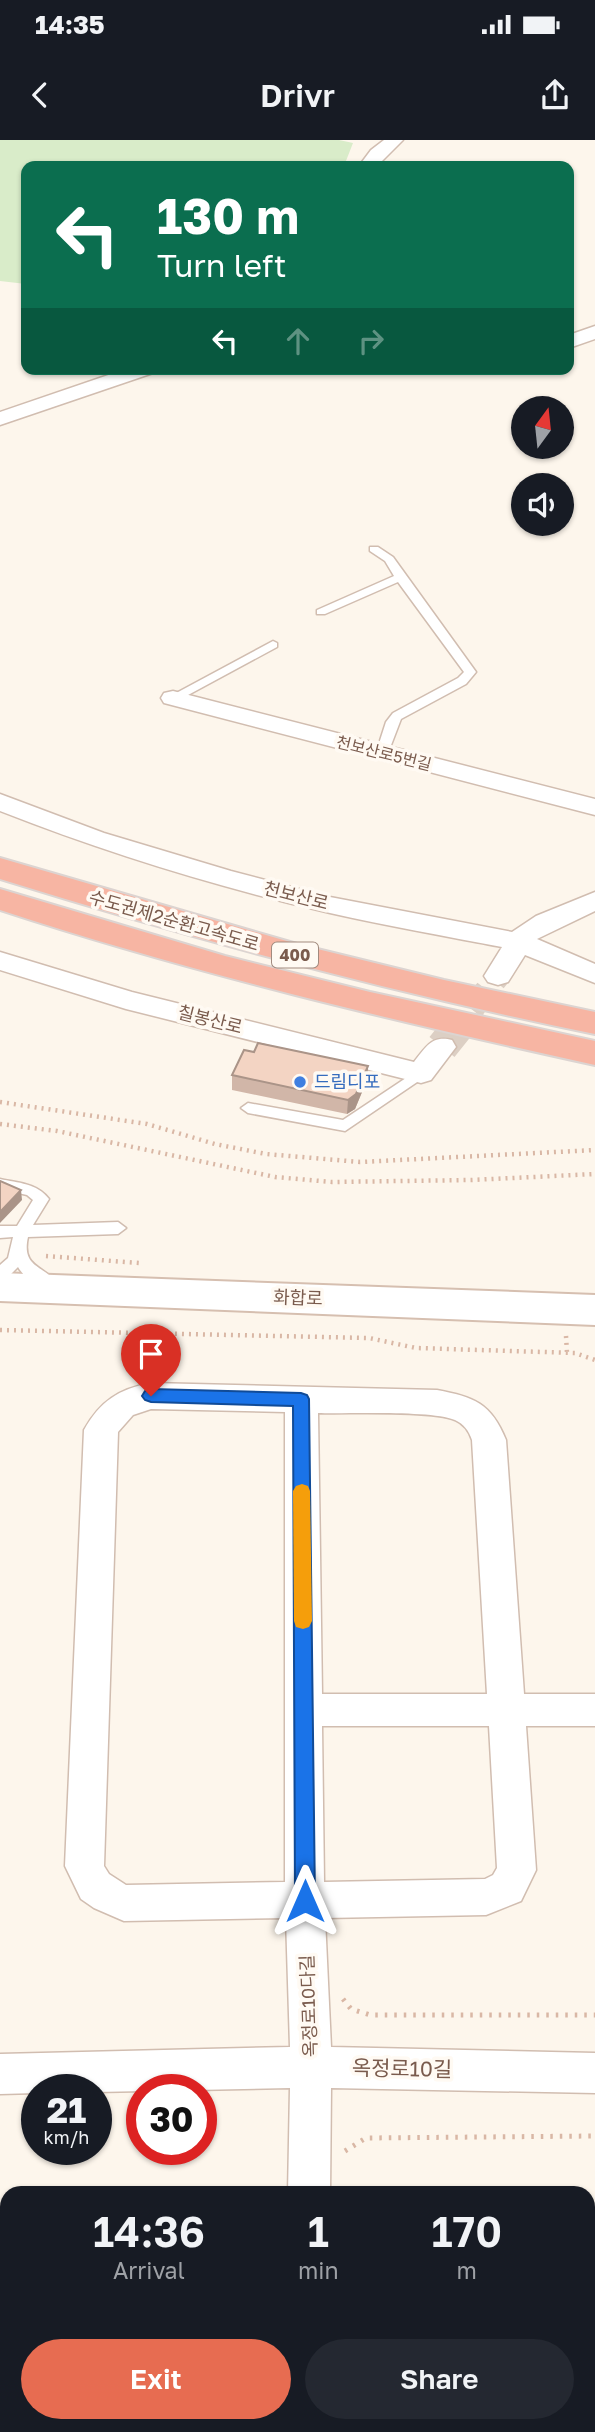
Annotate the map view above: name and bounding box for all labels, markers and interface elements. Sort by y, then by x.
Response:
text: 14:35 [35,9,105,40]
icon: back [21,76,59,114]
text: Drivr [260,76,335,114]
icon: share [536,76,574,114]
text: 130 m [157,186,299,245]
icon: left [42,189,133,280]
text: Turn left [157,246,286,284]
icon: left [206,322,244,360]
icon: ahead [279,322,317,360]
icon: right [352,322,390,360]
north arrow [511,396,574,458]
map controls [511,396,574,536]
button: sound [511,473,574,536]
street label: 천보산로5번길 [334,731,434,775]
street label: 천보산로 [261,876,331,914]
street label: 수도권제2순환고속도로 [87,885,262,955]
road number: 400 [272,942,318,968]
street label: 칠봉산로 [175,1000,245,1038]
place label: 드림디포 [314,1070,380,1092]
marker: 드림디포 [292,1074,308,1090]
street label: 화합로 [273,1285,323,1309]
pin [121,1324,181,1396]
icon: arrive [132,1335,170,1373]
position arrow [268,1864,342,1938]
street label: 옥정로10다길 [295,1954,321,2058]
street label: 옥정로10길 [352,2054,452,2082]
speed limit sign: 30 [126,2074,217,2165]
text: 21 [47,2089,86,2131]
text: km/h [44,2126,89,2148]
text: 14:36 [93,2206,205,2256]
text: 1 [308,2206,329,2256]
text: 170 [431,2206,502,2256]
text: Arrival [113,2256,185,2284]
text: min [298,2256,339,2284]
text: m [457,2256,477,2284]
button: Exit [21,2339,291,2419]
button: Share [305,2339,574,2419]

